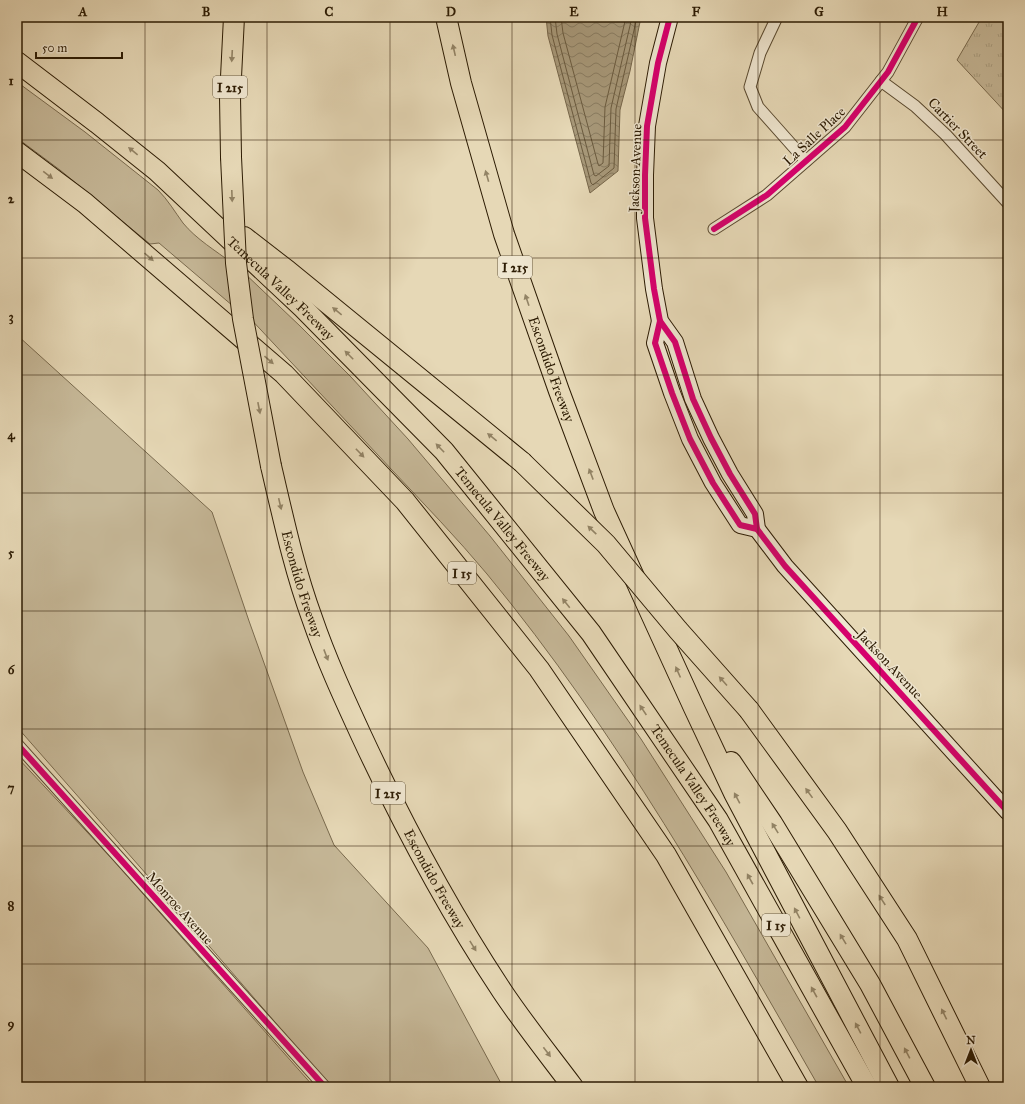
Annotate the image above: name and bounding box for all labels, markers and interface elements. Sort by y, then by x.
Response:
text: A [78,4,88,20]
text: B [202,4,211,20]
text: C [325,4,334,20]
text: D [446,4,456,20]
text: E [569,4,579,20]
text: F [692,4,701,20]
text: G [814,4,824,20]
text: H [936,4,948,20]
scale bar [36,34,122,60]
text: 50 m [42,41,67,55]
one-way arrow [450,44,456,57]
one-way arrow [228,50,235,62]
text: 1 [8,73,14,89]
road number: I 215 [213,76,247,98]
street label: Cartier Street [924,94,991,162]
street label: La Salle Place [780,103,849,170]
street label: Jackson Avenue [625,123,647,215]
one-way arrow [127,146,138,155]
one-way arrow [484,170,490,182]
one-way arrow [43,171,54,179]
one-way arrow [229,190,236,202]
text: 2 [8,191,15,207]
street label: Temecula Valley Freeway [223,233,338,344]
one-way arrow [143,253,154,262]
road number: I 215 [498,256,532,278]
one-way arrow [523,293,529,305]
one-way arrow [331,306,342,315]
text: 3 [8,309,14,325]
street label: Escondido Freeway [525,314,578,425]
one-way arrow [344,350,354,360]
one-way arrow [263,356,274,365]
one-way arrow [256,402,262,414]
text: 4 [7,427,15,443]
one-way arrow [486,433,497,442]
one-way arrow [436,443,445,453]
one-way arrow [355,448,364,458]
street label: Temecula Valley Freeway [451,463,554,585]
one-way arrow [587,468,593,480]
one-way arrow [277,498,283,510]
one-way arrow [587,525,597,535]
street label: Escondido Freeway [278,529,326,640]
text: 5 [8,545,15,561]
road number: I 15 [448,562,476,584]
one-way arrow [562,598,571,609]
street label: Jackson Avenue [851,625,926,703]
one-way arrow [323,650,329,662]
text: 6 [8,662,16,678]
one-way arrow [674,666,680,678]
one-way arrow [719,676,728,686]
one-way arrow [639,705,647,715]
street label: Temecula Valley Freeway [647,721,739,850]
text: 7 [8,780,15,796]
road number: I 215 [371,782,405,804]
one-way arrow [805,787,813,798]
one-way arrow [734,792,740,804]
one-way arrow [772,823,779,834]
street label: Escondido Freeway [400,826,469,932]
street label: Monroe Avenue [142,868,217,948]
one-way arrow [747,873,754,884]
one-way arrow [878,895,885,906]
text: 8 [8,898,15,914]
one-way arrow [794,907,800,919]
road number: I 15 [762,914,790,936]
one-way arrow [840,933,847,945]
one-way arrow [470,940,477,952]
one-way arrow [811,986,817,998]
one-way arrow [941,1009,947,1020]
text: 9 [8,1016,15,1032]
one-way arrow [854,1022,861,1034]
north arrow [951,1030,991,1070]
text: N [966,1034,976,1047]
one-way arrow [543,1047,551,1058]
one-way arrow [904,1047,910,1058]

